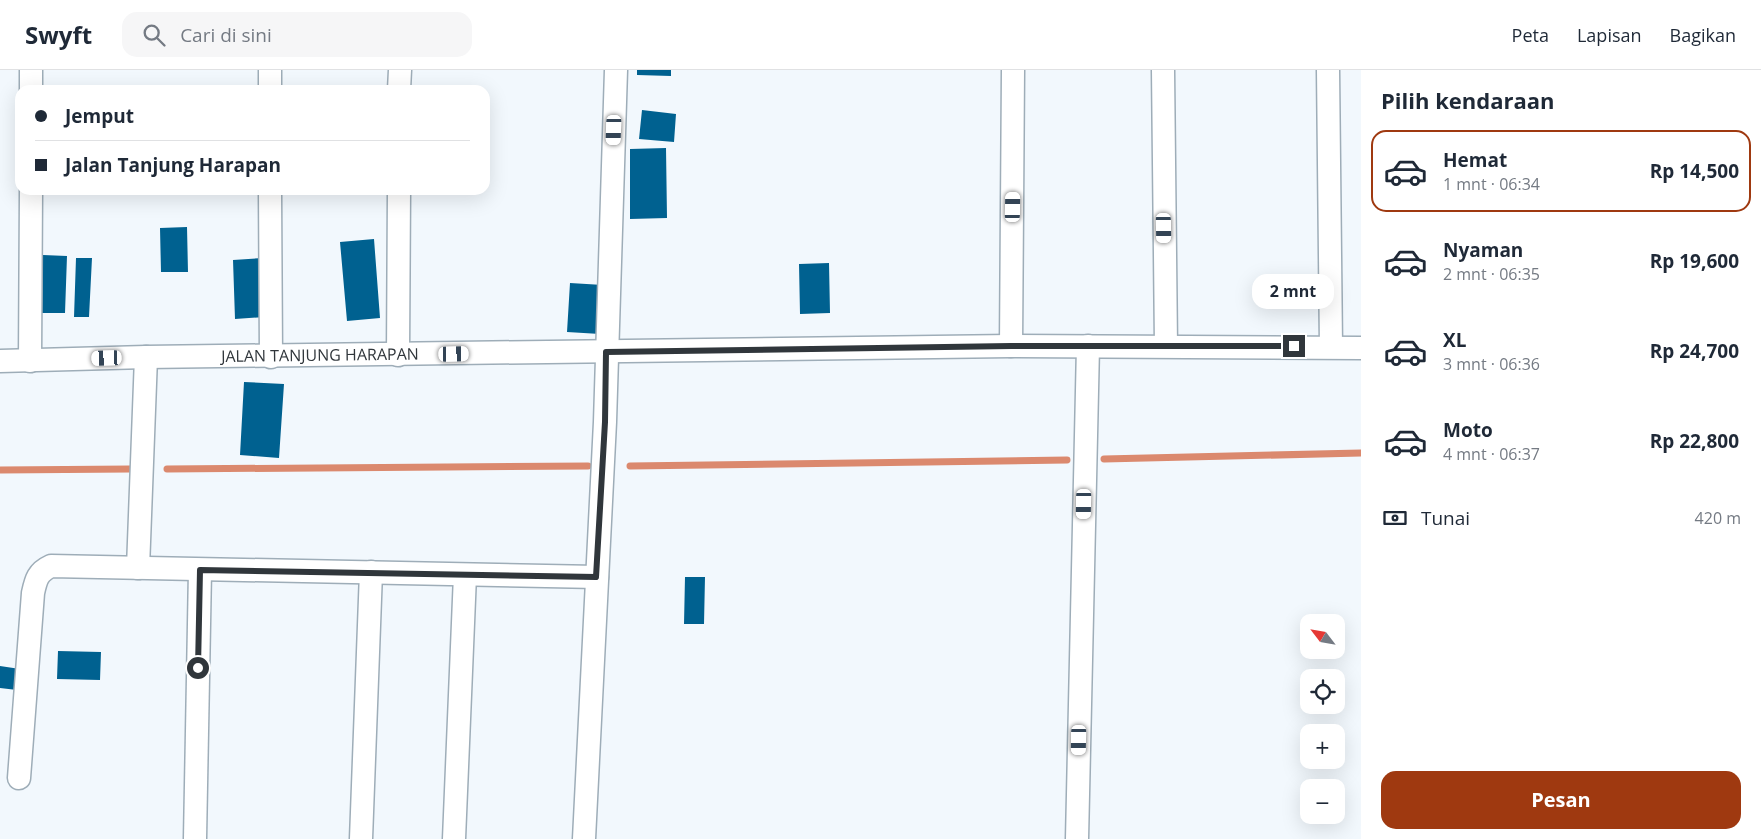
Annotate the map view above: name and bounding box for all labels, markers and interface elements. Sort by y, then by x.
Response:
search box [122,12,472,57]
text: Swyft [25,18,92,51]
icon: search [140,21,168,49]
text: Cari di sini [180,22,272,48]
text: Peta [1512,23,1549,47]
text: Lapisan [1577,23,1642,47]
text: Bagikan [1670,23,1736,47]
text: Pilih kendaraan [1381,85,1554,115]
text: Jemput [65,103,134,129]
car [605,115,622,145]
text: Hemat [1443,147,1507,173]
icon: car [1383,149,1428,194]
text: Jalan Tanjung Harapan [65,152,281,178]
text: Rp 14,500 [1650,158,1739,184]
text: 1 mnt · 06:34 [1443,173,1540,195]
car [1005,192,1020,222]
car [1156,213,1171,243]
text: Nyaman [1443,237,1523,263]
icon: car [1383,239,1428,284]
text: Rp 19,600 [1650,248,1739,274]
text: 2 mnt · 06:35 [1443,263,1540,285]
callout: 2 mnt [1253,274,1335,308]
text: 2 mnt [1270,280,1316,302]
text: XL [1443,327,1466,353]
icon: car [1383,329,1428,374]
route end [1283,335,1305,357]
text: Rp 24,700 [1650,338,1739,364]
street label: JALAN TANJUNG HARAPAN [219,343,419,367]
car [438,346,469,362]
car [91,350,122,366]
text: 3 mnt · 06:36 [1443,353,1540,375]
text: Moto [1443,417,1493,443]
icon: car [1383,419,1428,464]
text: Rp 22,800 [1650,428,1739,454]
text: 4 mnt · 06:37 [1443,443,1540,465]
car [1076,489,1091,519]
icon: cash [1381,504,1409,532]
text: Tunai [1421,505,1470,531]
text: 420 m [1695,507,1741,529]
north arrow [1300,614,1345,659]
map controls [1300,614,1345,824]
route start [187,657,209,679]
button: locate [1300,669,1345,714]
button: + [1300,724,1345,769]
car [1071,725,1086,755]
button: Pesan [1381,771,1741,829]
button: − [1300,779,1345,824]

